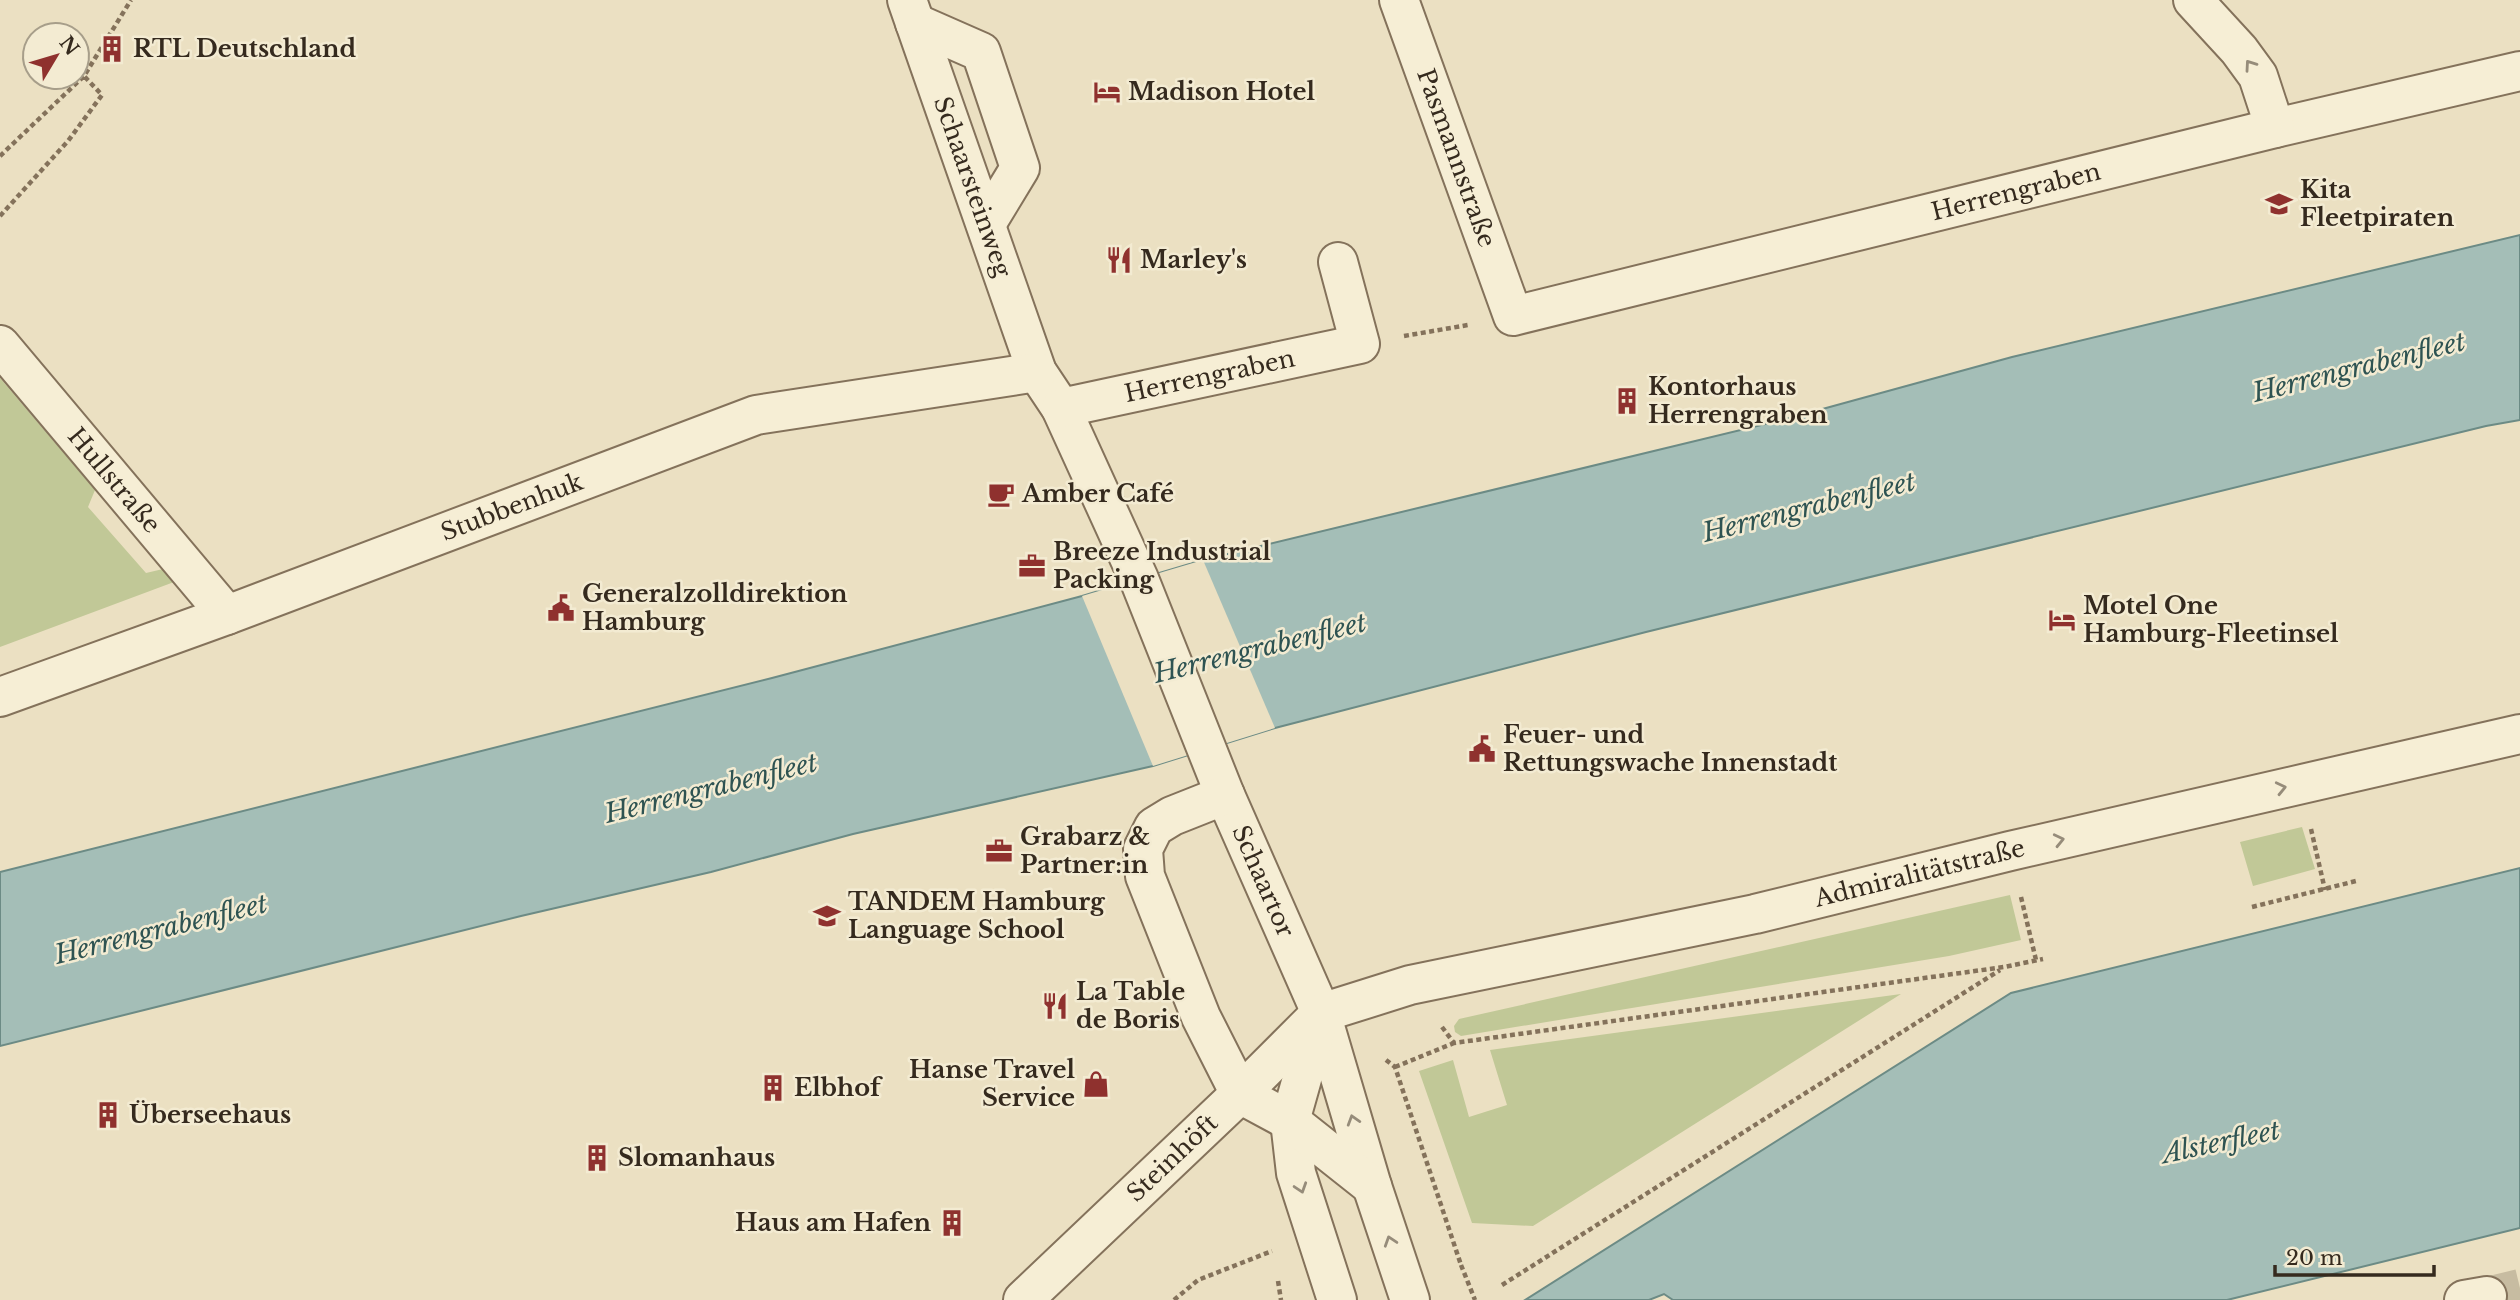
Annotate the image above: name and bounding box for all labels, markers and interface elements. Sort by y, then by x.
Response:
north arrow [21,21,91,91]
text: N [54,32,84,60]
building icon: RTL Deutschland [97,34,127,64]
place label: RTL Deutschland [133,34,357,63]
one-way arrow [2246,60,2258,73]
street label: Pasmannstraße [1411,65,1502,251]
hotel icon: Madison Hotel [1092,77,1122,107]
place label: Madison Hotel [1128,77,1316,106]
street label: Schaarsteinweg [928,93,1018,281]
street label: Herrengraben [1928,157,2104,226]
place label: Kita Fleetpiraten [2300,175,2455,232]
school or university icon: Kita Fleetpiraten [2264,189,2294,219]
restaurant icon: Marley's [1104,245,1134,275]
place label: Marley's [1140,245,1247,274]
water label: Herrengrabenfleet [2248,325,2469,409]
street label: Herrengraben [1122,343,1297,408]
place label: Kontorhaus Herrengraben [1648,372,1828,429]
building icon: Kontorhaus Herrengraben [1612,386,1642,416]
street label: Hullstraße [62,422,167,539]
water label: Herrengrabenfleet [1698,465,1919,549]
street label: Stubbenhuk [437,467,587,547]
cafe icon: Amber Café [986,479,1016,509]
place label: Amber Café [1021,479,1174,508]
place label: Breeze Industrial Packing [1053,537,1271,594]
office icon: Breeze Industrial Packing [1017,551,1047,581]
place label: Generalzolldirektion Hamburg [582,579,848,636]
place label: Motel One Hamburg-Fleetinsel [2083,591,2339,648]
public building icon: Generalzolldirektion Hamburg [546,593,576,623]
hotel icon: Motel One Hamburg-Fleetinsel [2047,605,2077,635]
water label: Herrengrabenfleet [1149,606,1370,690]
place label: Feuer- und Rettungswache Innenstadt [1503,720,1838,777]
public building icon: Feuer- und Rettungswache Innenstadt [1467,734,1497,764]
water label: Herrengrabenfleet [600,746,821,830]
one-way arrow [2275,782,2287,796]
street label: Schaartor [1226,821,1301,942]
place label: Grabarz & Partner:in [1020,822,1150,879]
street label: Admiralitätstraße [1811,833,2028,913]
one-way arrow [2053,834,2065,848]
office icon: Grabarz & Partner:in [984,836,1014,866]
water label: Herrengrabenfleet [50,887,271,971]
place label: TANDEM Hamburg Language School [848,887,1106,944]
school or university icon: TANDEM Hamburg Language School [812,901,842,931]
place label: La Table de Boris [1076,977,1185,1034]
restaurant icon: La Table de Boris [1040,991,1070,1021]
place label: Hanse Travel Service [909,1055,1075,1112]
shop icon: Hanse Travel Service [1081,1069,1111,1099]
building icon: Elbhof [758,1073,788,1103]
place label: Elbhof [794,1073,883,1102]
building icon: Überseehaus [93,1100,123,1130]
place label: Überseehaus [129,1100,291,1129]
street label: Steinhöft [1121,1108,1223,1208]
one-way arrow [1346,1114,1361,1126]
water label: Alsterfleet [2156,1114,2283,1171]
building icon: Slomanhaus [582,1143,612,1173]
place label: Slomanhaus [618,1143,775,1172]
one-way arrow [1293,1181,1307,1193]
place label: Haus am Hafen [735,1208,932,1237]
building icon: Haus am Hafen [937,1208,967,1238]
scale bar [2275,1234,2434,1278]
one-way arrow [1384,1235,1398,1247]
text: 20 m [2286,1245,2343,1271]

